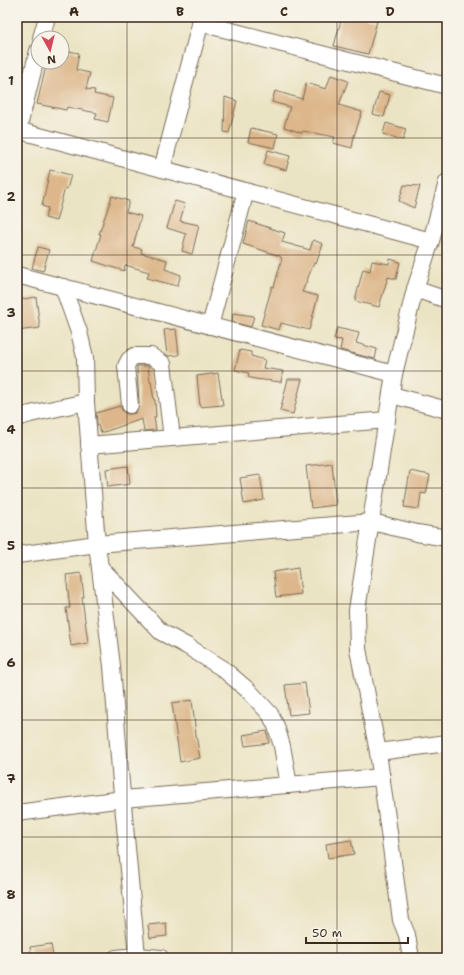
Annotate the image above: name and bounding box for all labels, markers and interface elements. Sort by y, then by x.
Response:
text: A [69,3,79,20]
text: B [176,3,184,20]
text: C [280,3,288,20]
text: D [385,3,395,20]
north arrow [30,30,70,70]
text: N [46,51,57,67]
text: 1 [8,72,14,89]
text: 2 [6,188,16,205]
text: 3 [6,304,16,321]
text: 4 [6,421,16,438]
text: 5 [7,537,15,554]
text: 6 [6,654,16,671]
text: 7 [6,770,16,787]
text: 8 [6,886,16,903]
scale bar [306,919,408,945]
text: 50 m [312,925,342,941]

